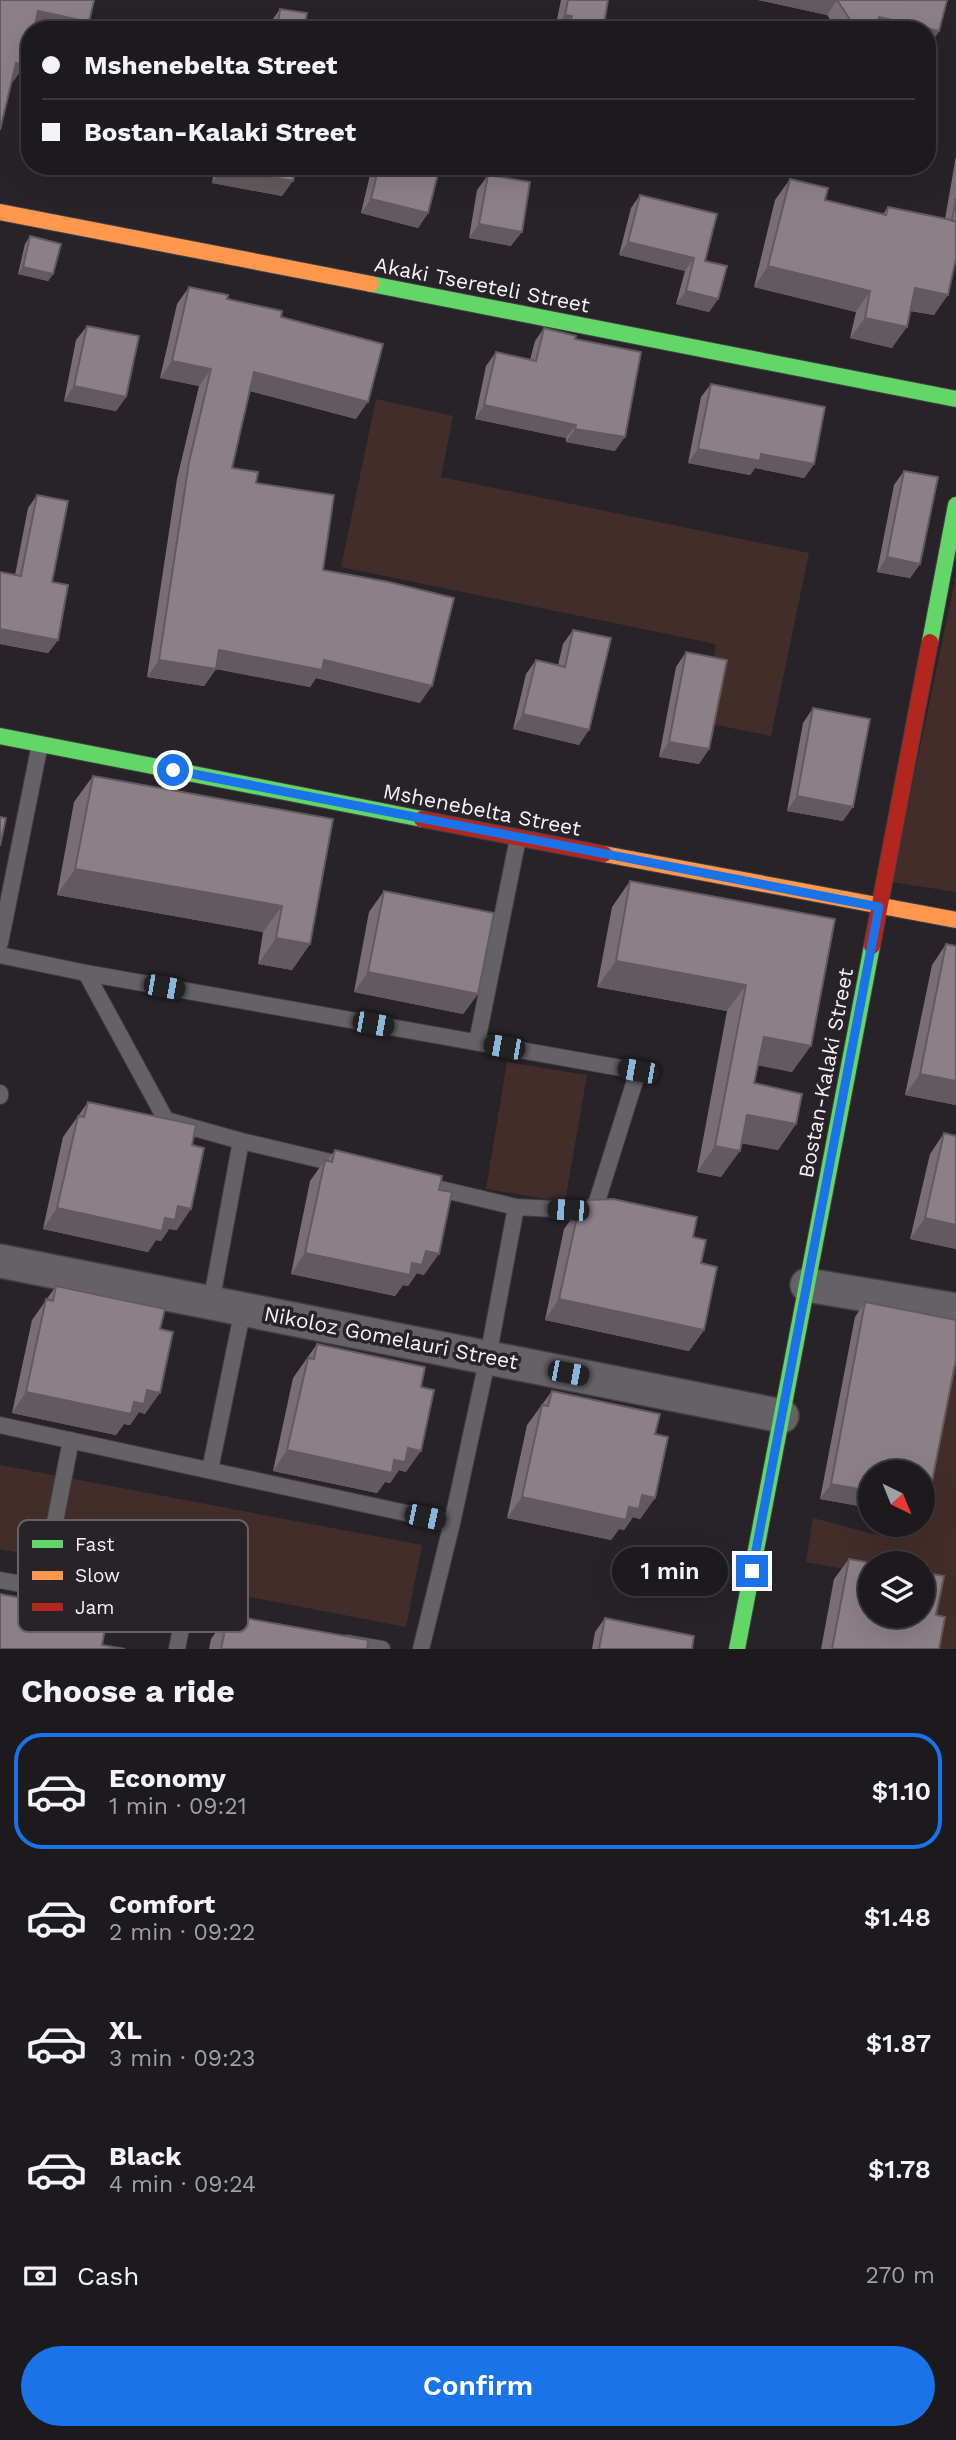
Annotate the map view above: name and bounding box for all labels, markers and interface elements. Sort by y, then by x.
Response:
text: Mshenebelta Street [84,50,337,80]
text: Bostan-Kalaki Street [84,117,356,147]
street label: Akaki Tsereteli Street [372,251,592,318]
route start [157,754,189,786]
street label: Mshenebelta Street [381,778,583,841]
street label: Bostan-Kalaki Street [793,966,858,1180]
car [142,973,187,1001]
car [351,1010,396,1038]
car [482,1033,527,1061]
car [616,1057,661,1085]
car [547,1198,590,1222]
street label: Nikoloz Gomelauri Street [262,1301,520,1374]
car [546,1359,591,1387]
north arrow [858,1460,934,1536]
map controls [858,1460,935,1628]
car [403,1502,448,1532]
legend [18,1520,248,1632]
text: Fast [75,1533,114,1556]
callout: 1 min [612,1546,728,1596]
button: layers [858,1551,935,1628]
route end [736,1555,768,1587]
text: 1 min [640,1558,700,1585]
text: Slow [75,1564,120,1587]
text: Jam [75,1596,114,1619]
text: Choose a ride [21,1672,235,1710]
icon: car [25,1760,88,1823]
text: Economy [109,1763,226,1793]
text: $1.10 [872,1776,931,1806]
text: 1 min · 09:21 [109,1793,247,1820]
icon: car [25,1886,88,1949]
text: Comfort [109,1889,215,1919]
text: $1.48 [864,1902,931,1932]
text: 2 min · 09:22 [109,1919,256,1946]
icon: car [25,2012,88,2075]
text: XL [109,2015,142,2045]
text: $1.87 [866,2028,931,2058]
text: 3 min · 09:23 [109,2045,256,2072]
icon: car [25,2138,88,2201]
text: Black [109,2141,181,2171]
text: $1.78 [868,2154,931,2184]
text: 4 min · 09:24 [109,2171,256,2198]
icon: cash [21,2257,59,2295]
text: Cash [77,2261,139,2291]
text: 270 m [866,2262,935,2289]
button: Confirm [21,2346,935,2426]

